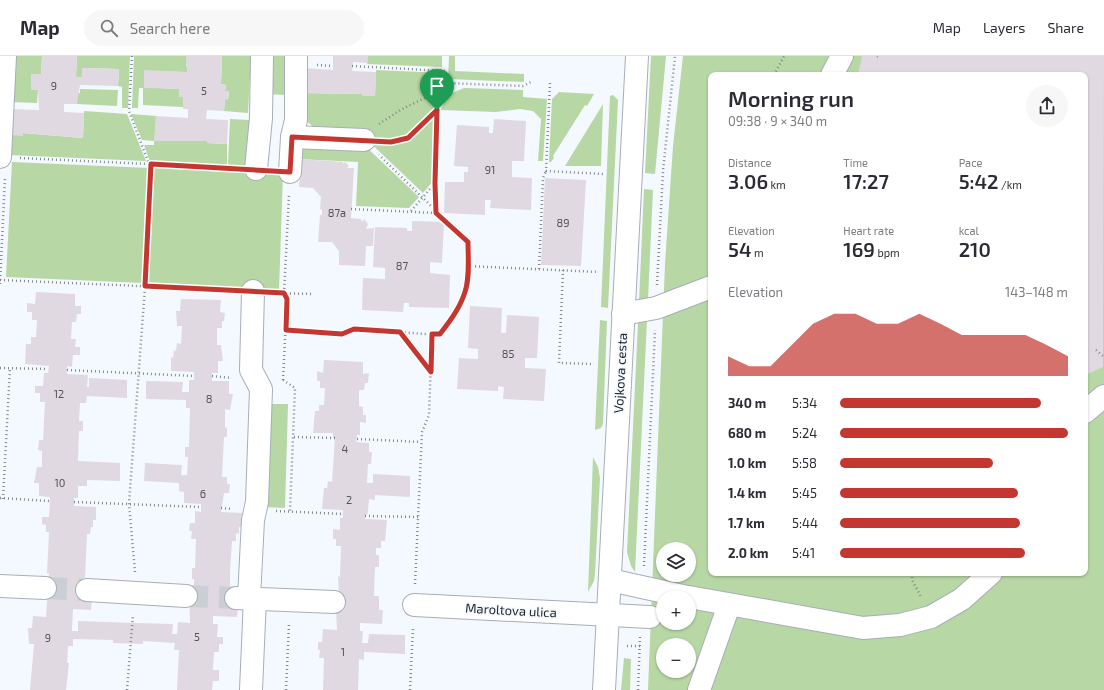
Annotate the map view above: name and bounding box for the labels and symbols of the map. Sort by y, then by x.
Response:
pin [420,69,454,110]
house number: 9 [51,79,57,92]
house number: 5 [201,84,207,97]
house number: 91 [485,163,495,176]
house number: 87a [328,206,346,219]
house number: 89 [557,216,569,229]
house number: 87 [396,259,409,272]
street label: Vojkova cesta [610,332,630,414]
house number: 85 [502,347,514,360]
house number: 12 [54,387,64,400]
house number: 8 [206,392,212,405]
house number: 4 [342,442,349,455]
house number: 10 [54,476,66,489]
house number: 6 [200,487,206,500]
house number: 2 [346,493,352,506]
street label: Maroltova ulica [465,600,557,620]
house number: 5 [194,630,200,643]
house number: 9 [45,631,51,644]
house number: 1 [341,645,345,658]

